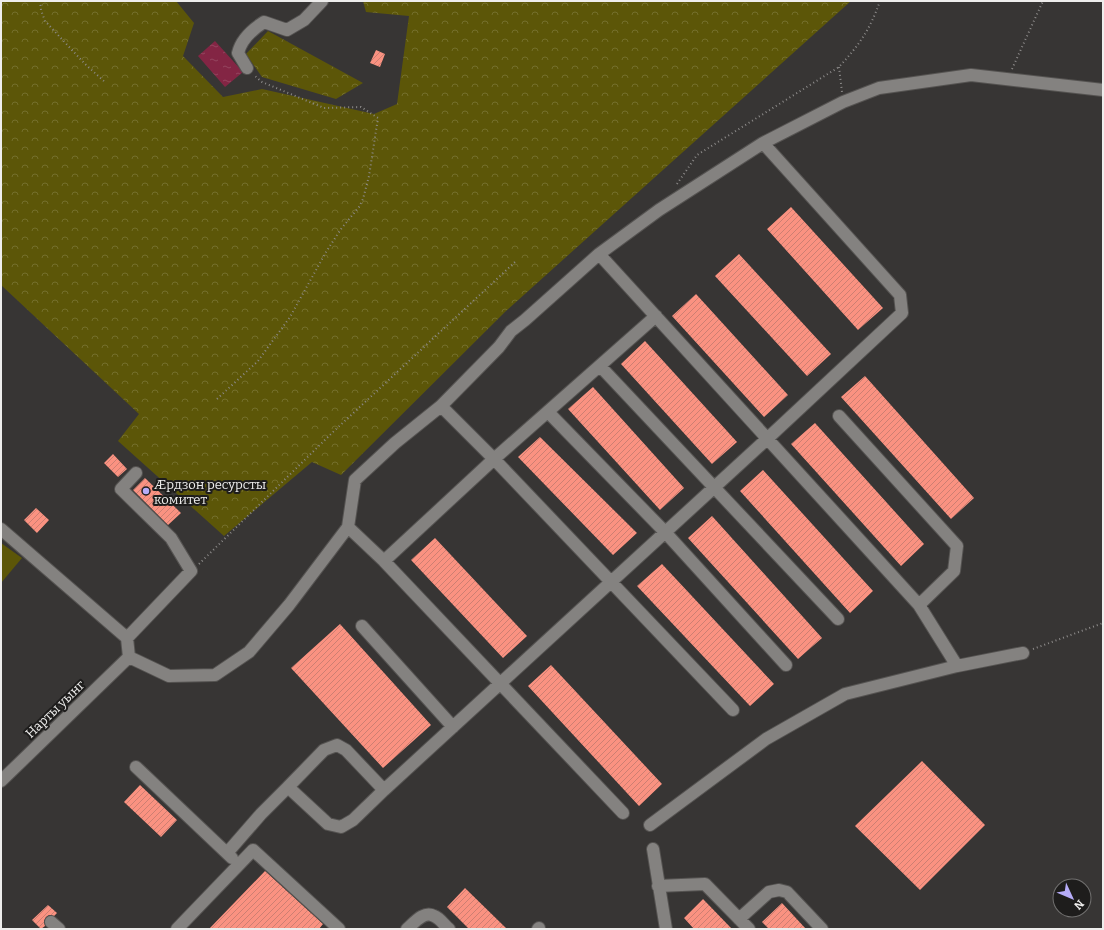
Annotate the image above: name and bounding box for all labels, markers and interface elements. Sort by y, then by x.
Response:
place label: Æрдзон ресурсты комитет [154,477,266,507]
marker: Æрдзон ресурсты комитет [141,486,151,496]
street label: Нарты уынг [22,677,88,741]
north arrow [1052,878,1092,918]
text: N [1071,897,1086,913]

